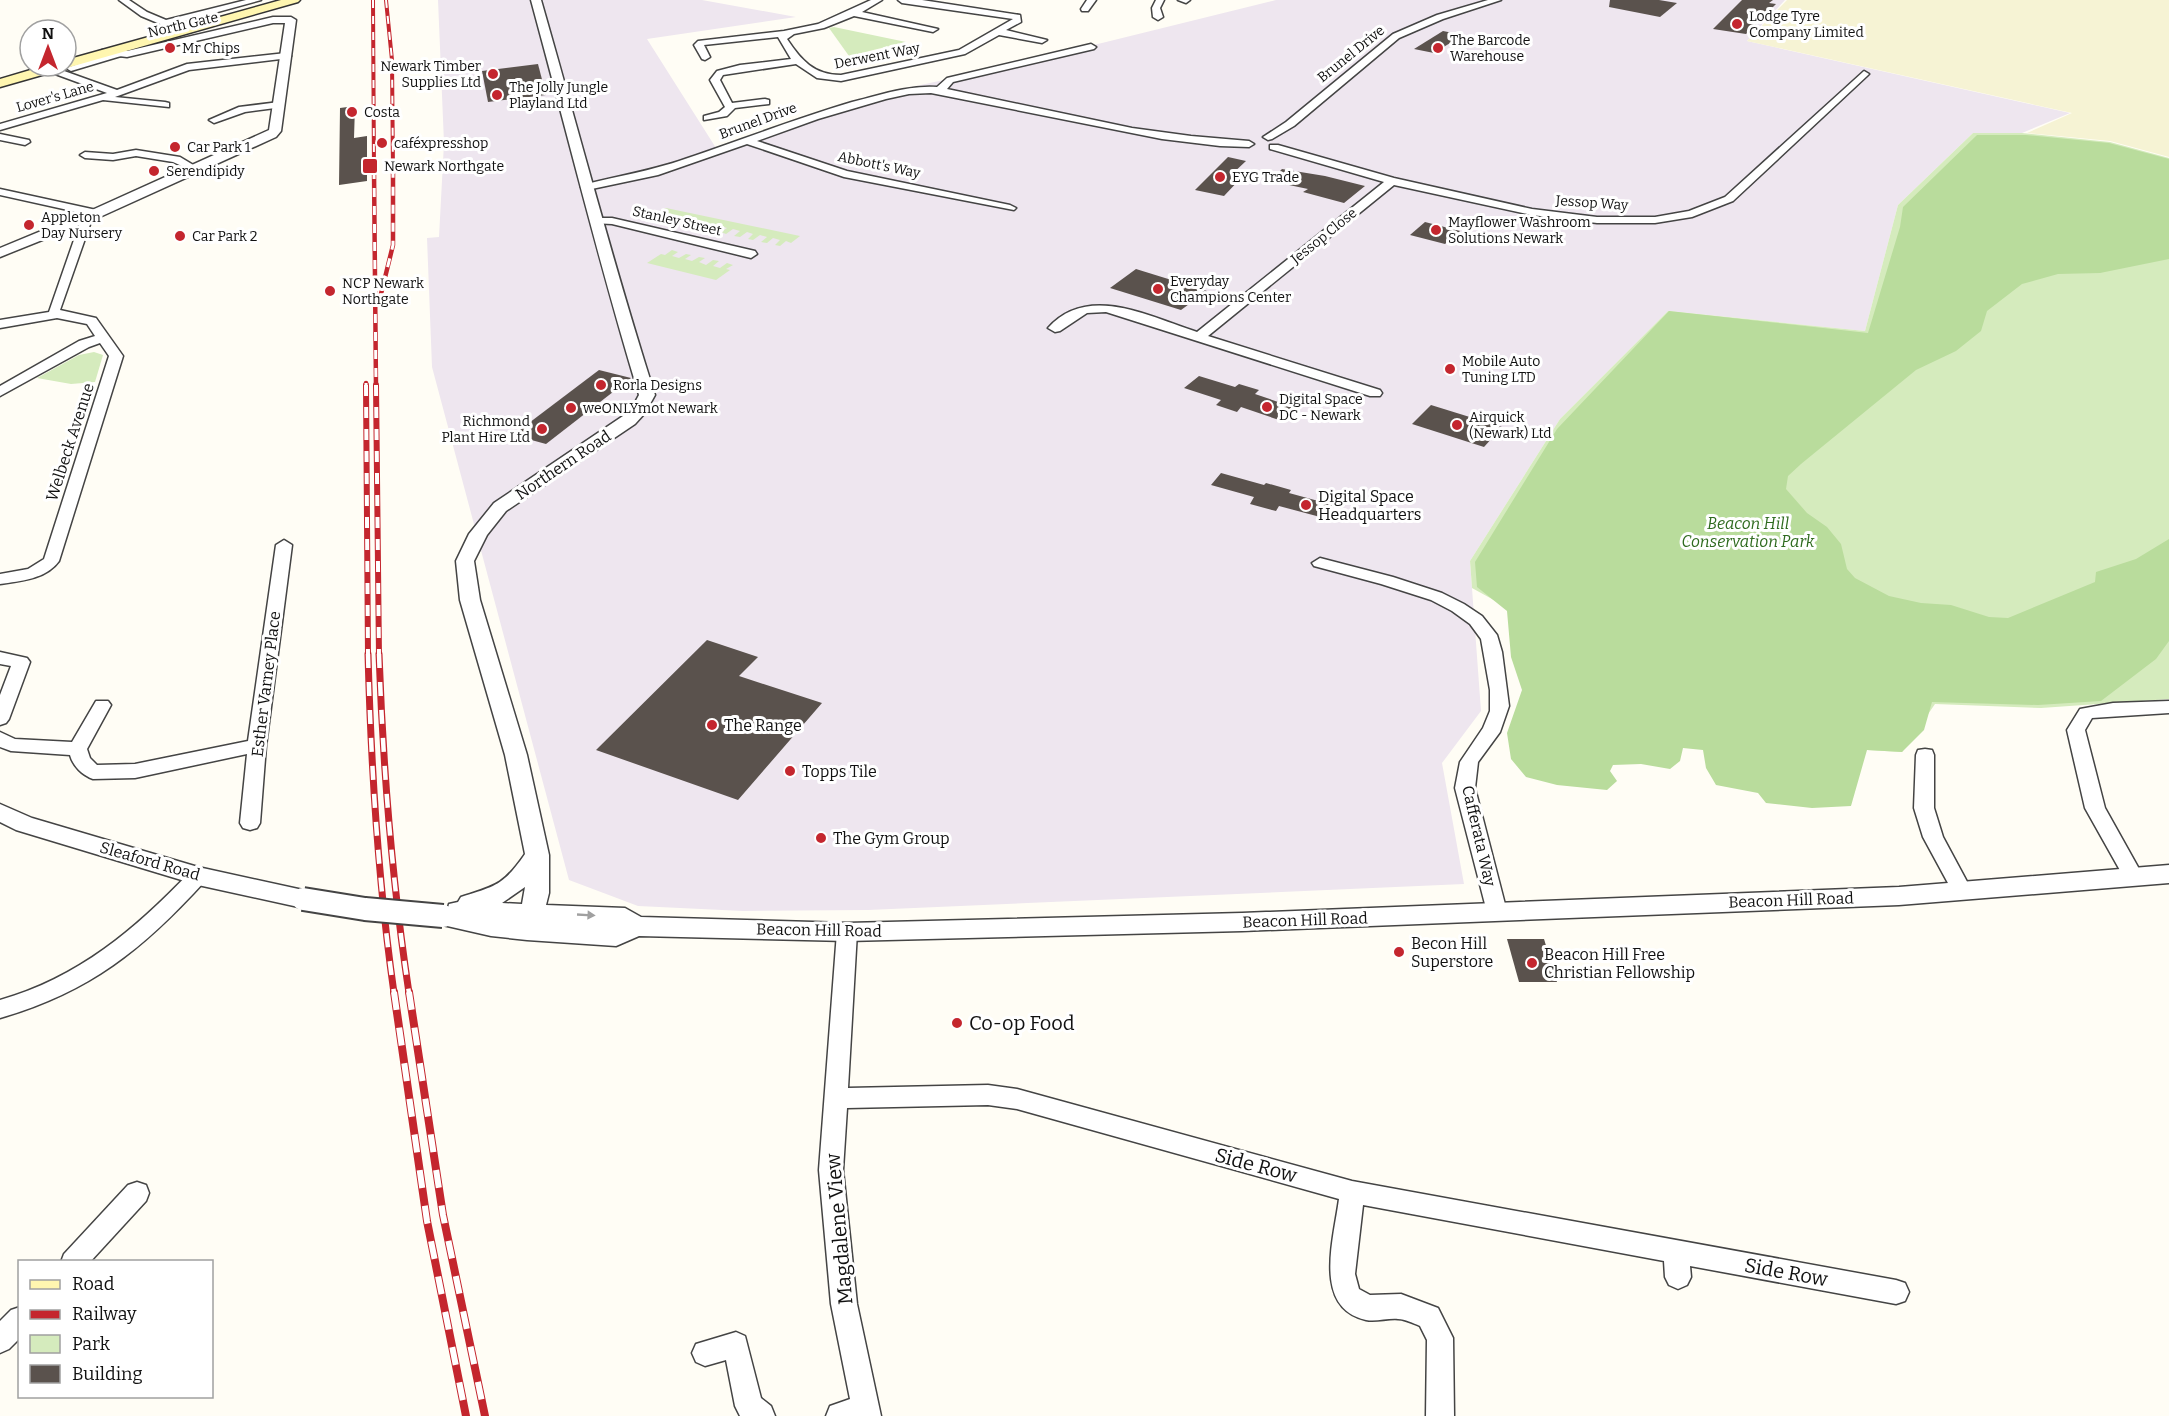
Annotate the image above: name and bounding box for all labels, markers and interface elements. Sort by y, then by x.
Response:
place label: Lodge Tyre Company Limited [1749,8,1864,41]
street label: North Gate [146,9,220,41]
marker: Lodge Tyre Company Limited [1730,17,1744,31]
north arrow [18,18,78,78]
street label: Brunel Drive [1314,22,1388,86]
text: N [42,24,54,43]
place label: The Barcode Warehouse [1450,32,1530,65]
street label: Derwent Way [833,39,922,73]
place label: Mr Chips [182,40,240,57]
marker: Mr Chips [163,41,177,55]
marker: The Barcode Warehouse [1431,41,1445,55]
place label: Newark Timber Supplies Ltd [380,58,481,91]
marker: Newark Timber Supplies Ltd [486,67,500,81]
street label: Lover's Lane [14,78,96,116]
place label: The Jolly Jungle Playland Ltd [509,79,608,112]
marker: The Jolly Jungle Playland Ltd [490,88,504,102]
street label: Brunel Drive [717,99,799,143]
place label: Costa [364,104,400,121]
marker: Costa [345,105,359,119]
place label: caféxpresshop [394,135,488,152]
marker: caféxpresshop [375,136,389,150]
place label: Car Park 1 [187,139,251,156]
marker: Car Park 1 [168,140,182,154]
street label: Abbott's Way [836,148,922,182]
marker: Newark Northgate [361,157,379,175]
place label: Newark Northgate [384,158,504,175]
place label: Serendipidy [166,163,245,180]
marker: Serendipidy [147,164,161,178]
place label: EYG Trade [1232,169,1299,186]
marker: EYG Trade [1213,170,1227,184]
street label: Jessop Way [1554,192,1629,214]
street label: Stanley Street [631,203,723,239]
street label: Jessop Close [1287,204,1360,268]
place label: Appleton Day Nursery [41,209,123,242]
place label: Mayflower Washroom Solutions Newark [1448,214,1591,247]
marker: Appleton Day Nursery [22,218,36,232]
marker: Mayflower Washroom Solutions Newark [1429,223,1443,237]
place label: Car Park 2 [192,228,257,245]
marker: Car Park 2 [173,229,187,243]
place label: Everyday Champions Center [1170,273,1291,306]
place label: NCP Newark Northgate [342,275,424,308]
marker: Everyday Champions Center [1151,282,1165,296]
marker: NCP Newark Northgate [323,284,337,298]
place label: Mobile Auto Tuning LTD [1462,353,1540,386]
marker: Mobile Auto Tuning LTD [1443,362,1457,376]
place label: Rorla Designs [613,377,702,394]
marker: Rorla Designs [594,378,608,392]
street label: Welbeck Avenue [42,381,98,503]
place label: Digital Space DC - Newark [1279,391,1363,424]
place label: weONLYmot Newark [582,400,718,417]
marker: Digital Space DC - Newark [1260,400,1274,414]
marker: weONLYmot Newark [564,401,578,415]
place label: Airquick (Newark) Ltd [1469,409,1552,442]
place label: Richmond Plant Hire Ltd [441,413,530,446]
marker: Airquick (Newark) Ltd [1450,418,1464,432]
marker: Richmond Plant Hire Ltd [535,422,549,436]
street label: Northern Road [512,426,615,504]
place label: Digital Space Headquarters [1318,487,1421,524]
marker: Digital Space Headquarters [1299,498,1313,512]
park label: Beacon Hill Conservation Park [1682,514,1815,551]
street label: Esther Varney Place [248,610,284,758]
place label: The Range [724,716,802,735]
marker: The Range [705,718,719,732]
place label: Topps Tile [802,762,877,781]
marker: Topps Tile [783,764,797,778]
street label: Cafferata Way [1458,784,1500,889]
place label: The Gym Group [833,829,950,848]
marker: The Gym Group [814,831,828,845]
street label: Sleaford Road [98,838,203,885]
street label: Beacon Hill Road [1728,888,1855,912]
street label: Beacon Hill Road [1242,908,1369,932]
one-way arrow [577,911,596,920]
street label: Beacon Hill Road [756,919,882,941]
place label: Becon Hill Superstore [1411,934,1493,971]
marker: Becon Hill Superstore [1392,945,1406,959]
place label: Beacon Hill Free Christian Fellowship [1544,945,1695,982]
marker: Beacon Hill Free Christian Fellowship [1525,956,1539,970]
place label: Co-op Food [969,1011,1075,1035]
marker: Co-op Food [950,1016,964,1030]
street label: Side Row [1212,1143,1301,1188]
street label: Magdalene View [820,1151,858,1306]
street label: Side Row [1743,1253,1830,1291]
legend [18,1260,213,1398]
text: Road [72,1273,115,1295]
text: Railway [72,1303,137,1325]
text: Park [72,1333,111,1355]
text: Building [72,1363,143,1385]

